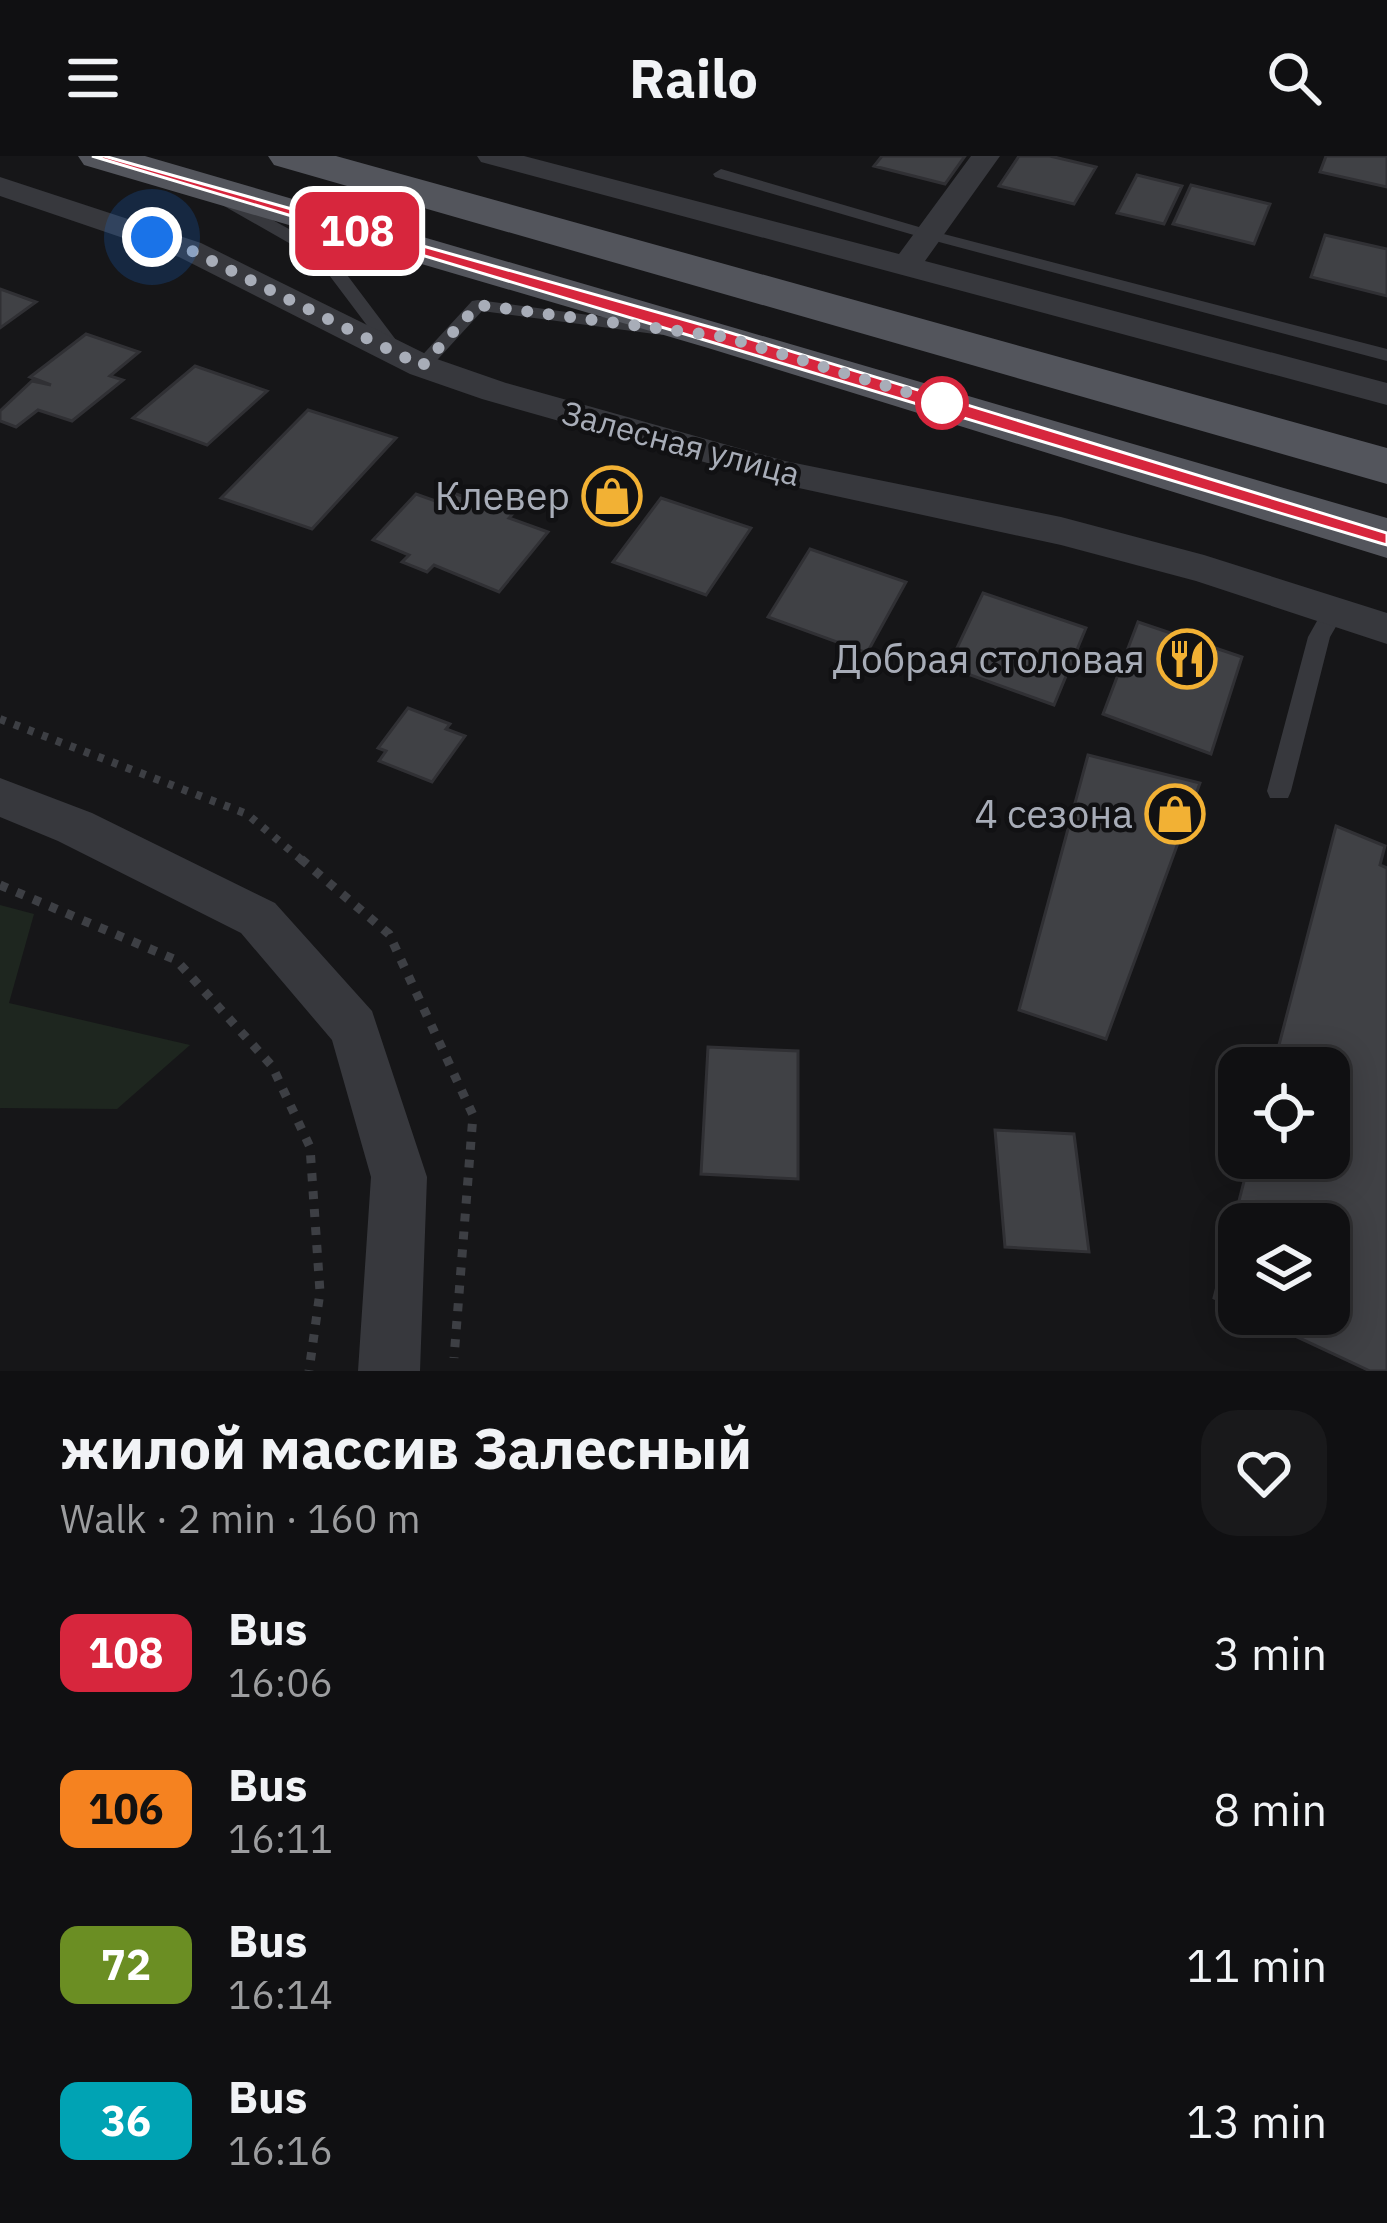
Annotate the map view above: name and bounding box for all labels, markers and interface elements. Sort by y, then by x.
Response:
text: Railo [629,43,758,113]
icon: menu [60,45,126,111]
icon: search [1261,45,1327,111]
line badge: 108 [288,192,426,270]
text: 108 [319,203,395,258]
your location [122,207,182,267]
unlabelled marker [917,378,967,428]
street label: Залесная улица [557,390,805,495]
shop icon: Клевер [581,465,643,527]
place label: Клевер [435,470,570,521]
restaurant icon: Добрая столовая [1156,628,1218,690]
place label: Добрая столовая [833,633,1145,684]
shop icon: 4 сезона [1144,783,1206,845]
place label: 4 сезона [974,788,1133,839]
map controls [1218,1047,1350,1335]
button: locate [1218,1047,1350,1179]
button: layers [1218,1203,1350,1335]
button: heart [1201,1410,1327,1536]
text: жилой массив Залесный [60,1411,752,1485]
text: Walk · 2 min · 160 m [60,1493,421,1544]
text: Bus [228,1599,308,1657]
text: 3 min [1213,1624,1327,1682]
text: 108 [88,1625,164,1680]
text: 16:06 [228,1657,333,1708]
text: Bus [228,1755,308,1813]
text: 8 min [1213,1780,1327,1838]
text: 106 [88,1781,164,1836]
text: 16:11 [228,1813,333,1864]
text: Bus [228,1911,308,1969]
text: 11 min [1186,1936,1327,1994]
text: 72 [101,1937,151,1992]
text: 16:14 [228,1969,333,2020]
text: Bus [228,2067,308,2125]
text: 13 min [1186,2092,1327,2150]
text: 36 [101,2093,151,2148]
text: 16:16 [228,2125,333,2176]

